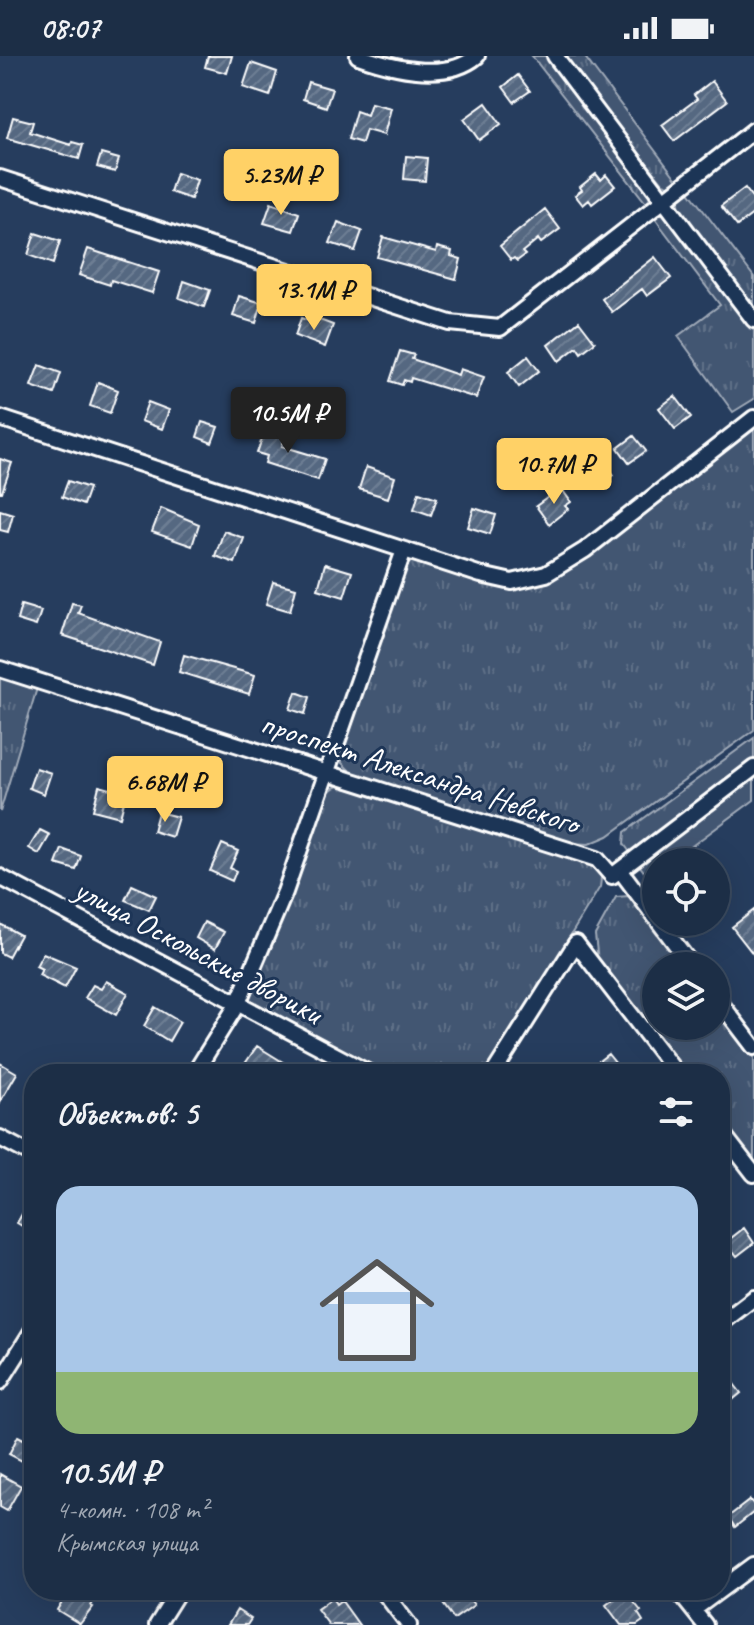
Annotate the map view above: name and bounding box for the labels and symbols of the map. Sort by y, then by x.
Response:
pin: 5.23M ₽ [207,149,355,217]
pin: 13.1M ₽ [240,264,388,332]
pin: 10.5M ₽ [214,387,362,455]
pin: 10.7M ₽ [480,438,628,506]
street label: проспект Александра Невского [256,702,588,845]
pin: 6.68M ₽ [91,756,239,824]
street label: улица Оскольские дворики [66,868,331,1035]

